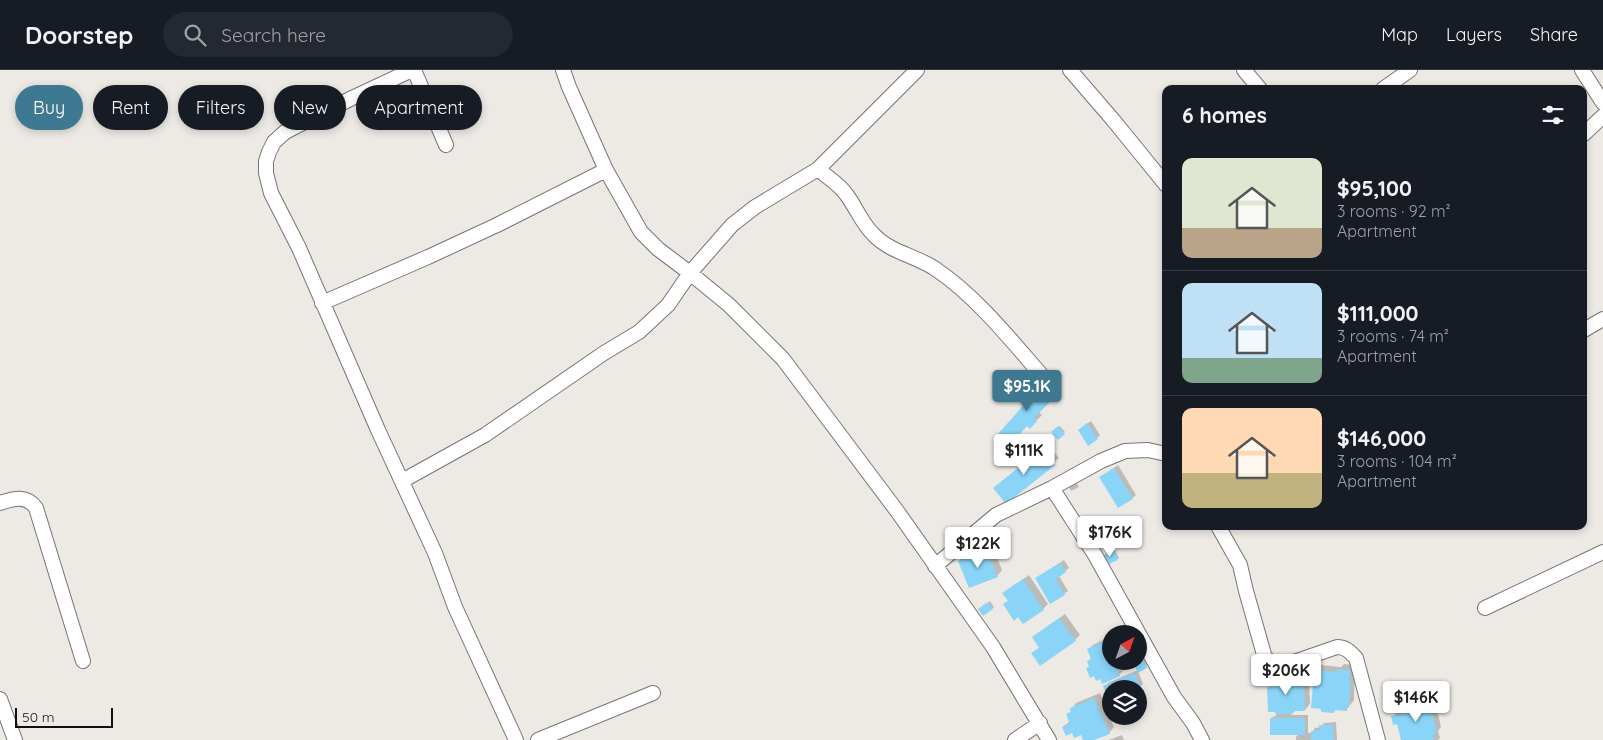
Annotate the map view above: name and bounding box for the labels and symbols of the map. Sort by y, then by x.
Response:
pin: $95.1K [986,370,1068,412]
pin: $111K [989,434,1059,476]
pin: $176K [1075,516,1145,558]
pin: $122K [943,526,1013,569]
north arrow [1102,625,1148,670]
pin: $206K [1251,654,1321,696]
pin: $146K [1381,680,1451,723]
scale bar [15,705,112,728]

